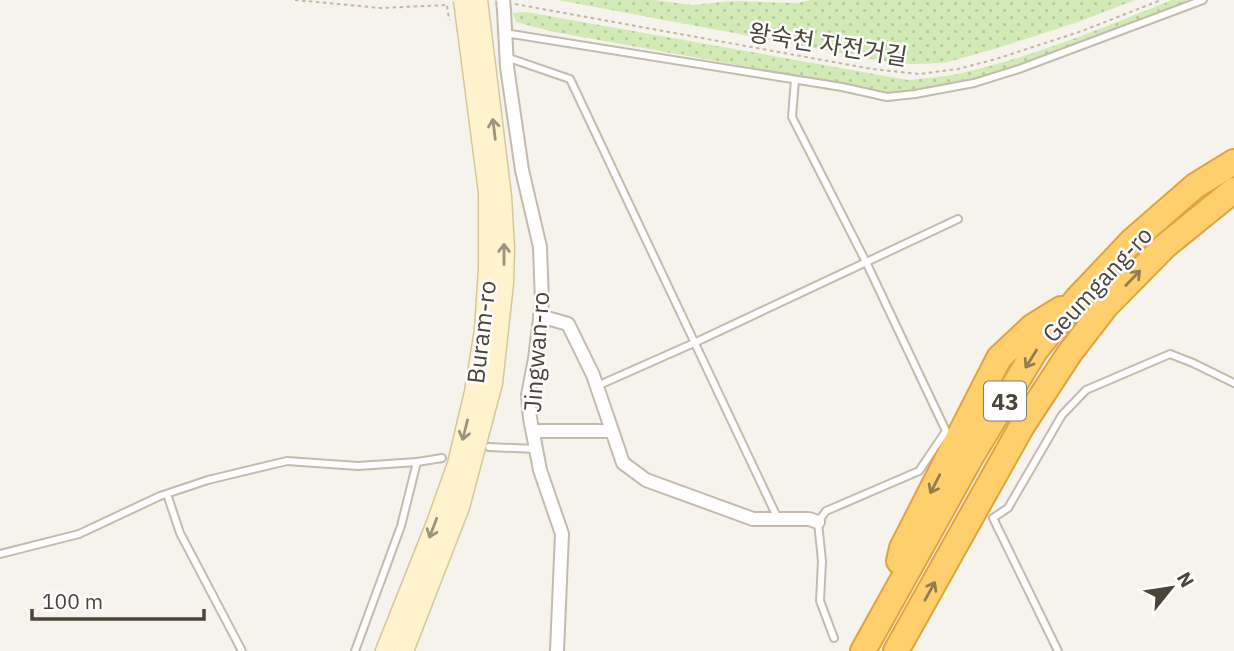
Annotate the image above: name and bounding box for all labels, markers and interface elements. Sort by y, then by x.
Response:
street label: 왕숙천 자전거길 [746,16,910,72]
one-way arrow [488,118,501,141]
street label: Geumgang-ro [1035,219,1159,349]
one-way arrow [497,243,511,266]
one-way arrow [1124,270,1141,287]
street label: Buram-ro [459,279,503,385]
street label: Jingwan-ro [516,291,556,413]
one-way arrow [1023,349,1037,369]
road number: 43 [984,382,1026,420]
one-way arrow [458,418,471,441]
one-way arrow [927,473,941,494]
one-way arrow [426,517,439,538]
north arrow [1136,553,1206,623]
text: N [1172,568,1200,591]
scale bar [32,578,203,622]
one-way arrow [923,582,937,602]
text: 100 m [42,587,103,615]

